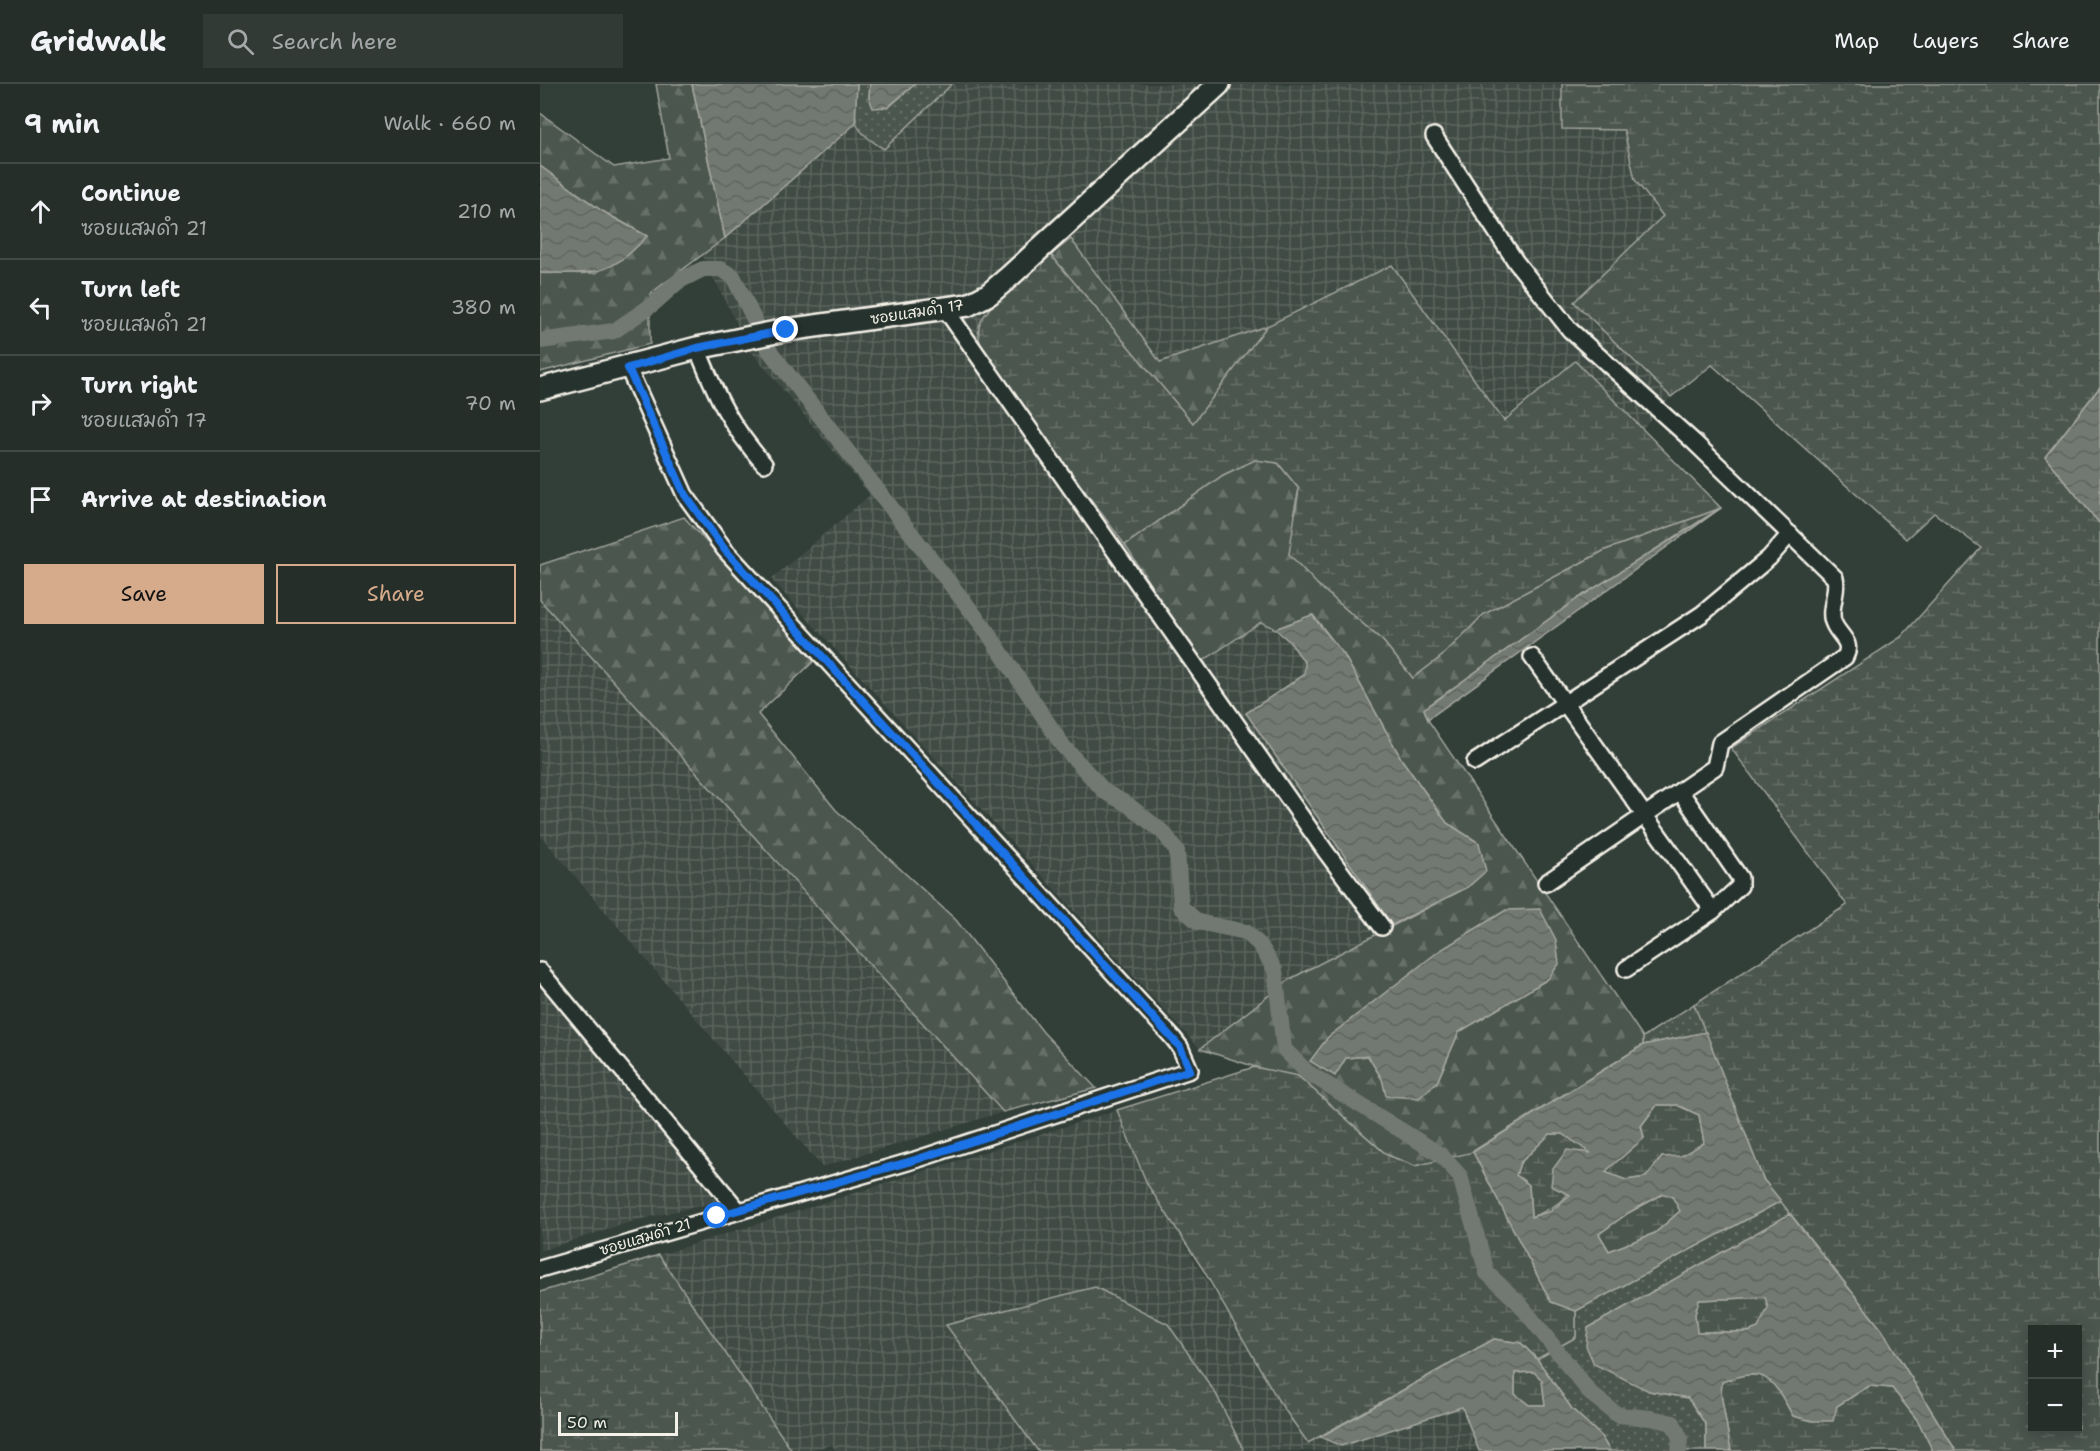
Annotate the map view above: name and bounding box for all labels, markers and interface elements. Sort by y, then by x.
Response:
search box [203,14,623,68]
text: Gridwalk [30,22,167,60]
icon: search [224,25,257,58]
text: Search here [272,27,398,56]
text: Map [1834,27,1879,55]
text: Layers [1912,27,1979,55]
text: Share [2012,27,2070,55]
text: 9 min [24,106,100,141]
text: Walk · 660 m [383,110,516,136]
text: Continue [81,179,181,208]
icon: ahead [24,195,57,228]
text: 210 m [457,198,516,224]
text: ซอยแสมดำ 21 [81,215,207,241]
text: Turn left [81,275,180,304]
icon: left [24,291,57,324]
text: 380 m [451,294,516,320]
street label: ซอยแสมดำ 17 [869,295,965,329]
text: ซอยแสมดำ 21 [81,311,207,337]
route end [772,316,798,342]
text: Turn right [81,371,198,400]
icon: right [24,387,57,420]
text: 70 m [464,390,516,416]
text: ซอยแสมดำ 17 [81,407,207,433]
icon: arrive [24,483,57,516]
text: Arrive at destination [81,485,327,514]
button: Save [24,564,264,624]
button: Share [276,564,516,624]
route start [703,1202,729,1228]
street label: ซอยแสมดำ 21 [597,1214,693,1260]
map controls [2028,1325,2082,1433]
button: + [2028,1325,2082,1379]
button: − [2028,1379,2082,1433]
scale bar [558,1409,678,1436]
text: 50 m [567,1412,607,1433]

